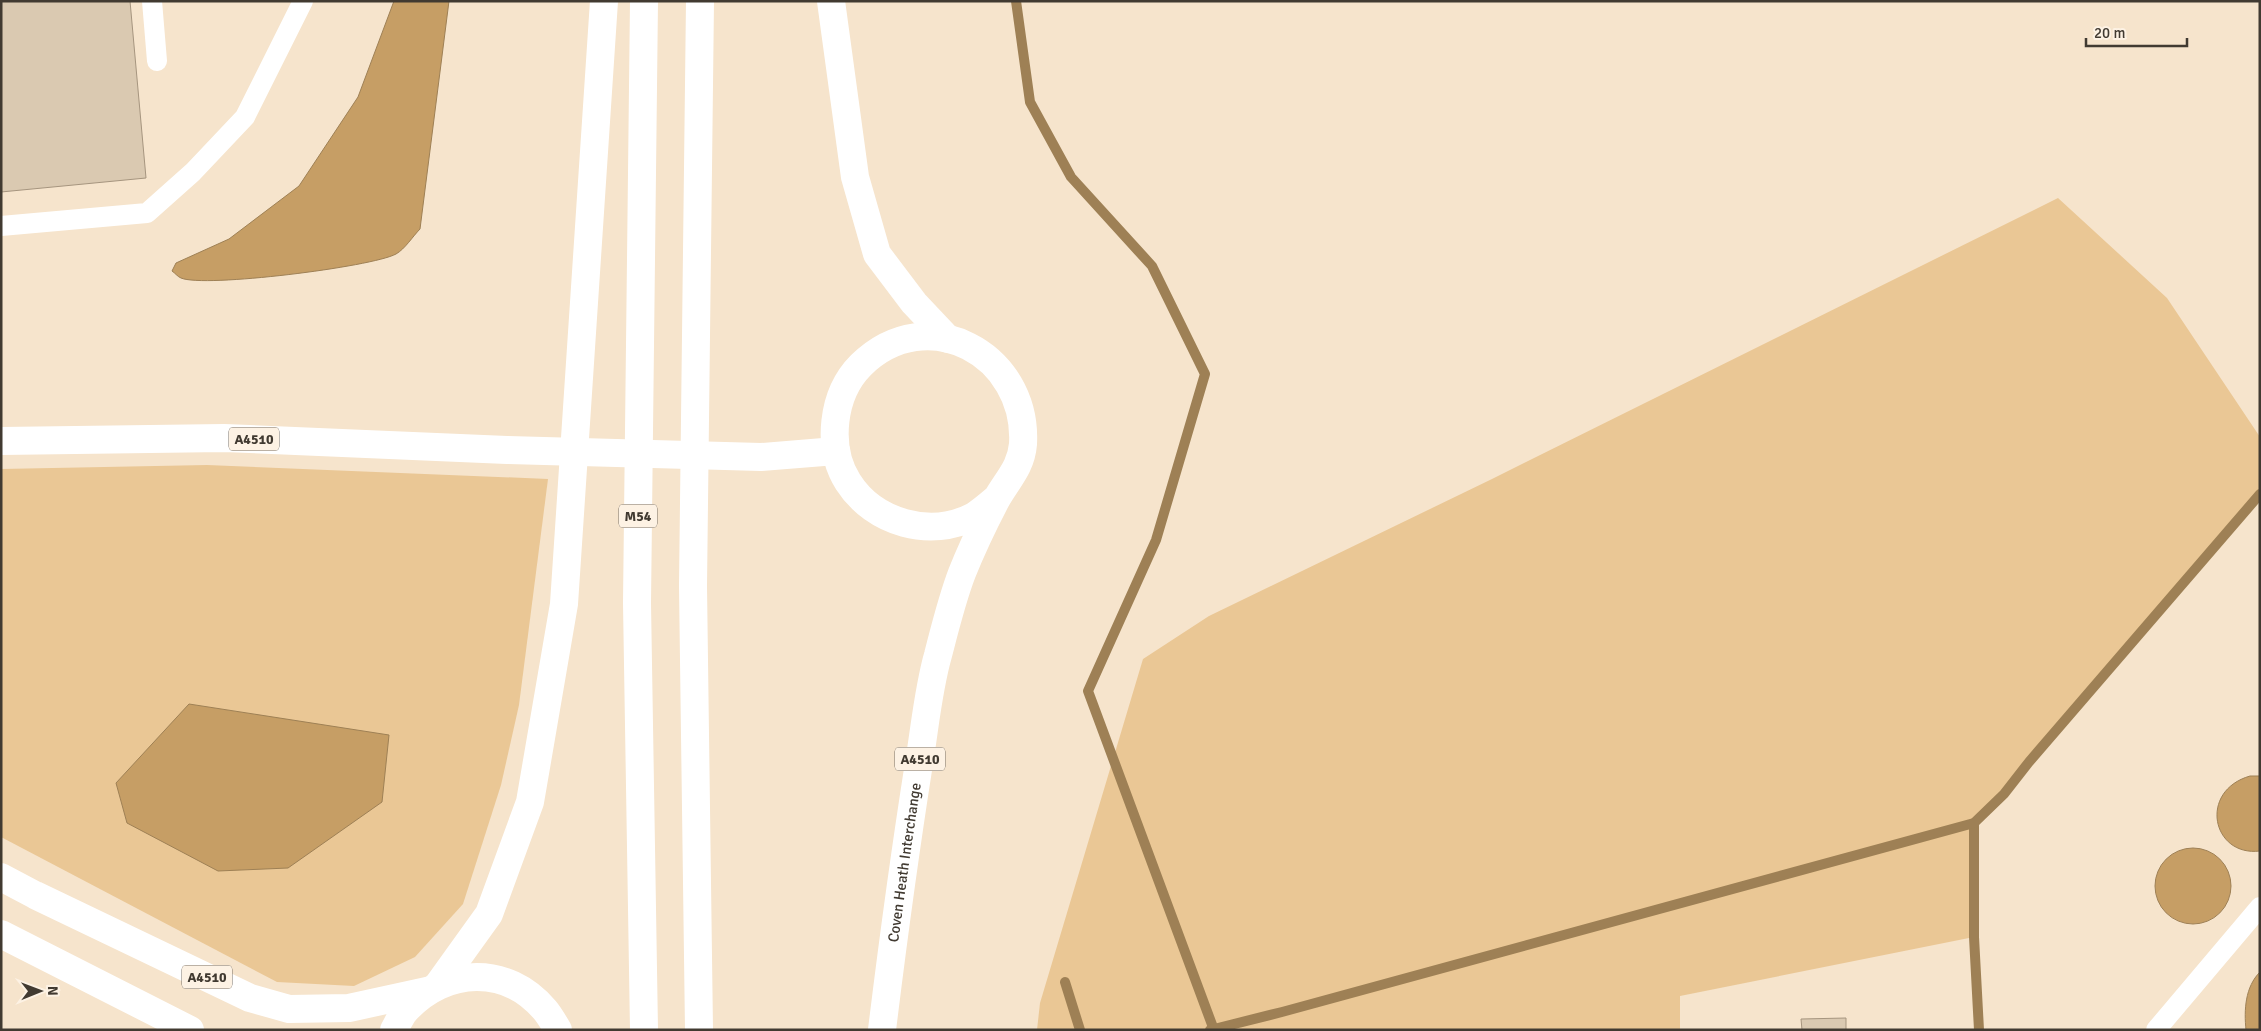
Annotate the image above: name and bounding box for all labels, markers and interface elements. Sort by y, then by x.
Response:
scale bar [2086,15,2187,47]
text: 20 m [2094,24,2125,42]
road number: A4510 [229,428,279,450]
road number: M54 [619,504,657,528]
road number: A4510 [895,748,945,771]
street label: Coven Heath Interchange [884,781,925,943]
north arrow [15,966,65,1016]
road number: A4510 [182,966,232,989]
text: N [44,986,61,996]

